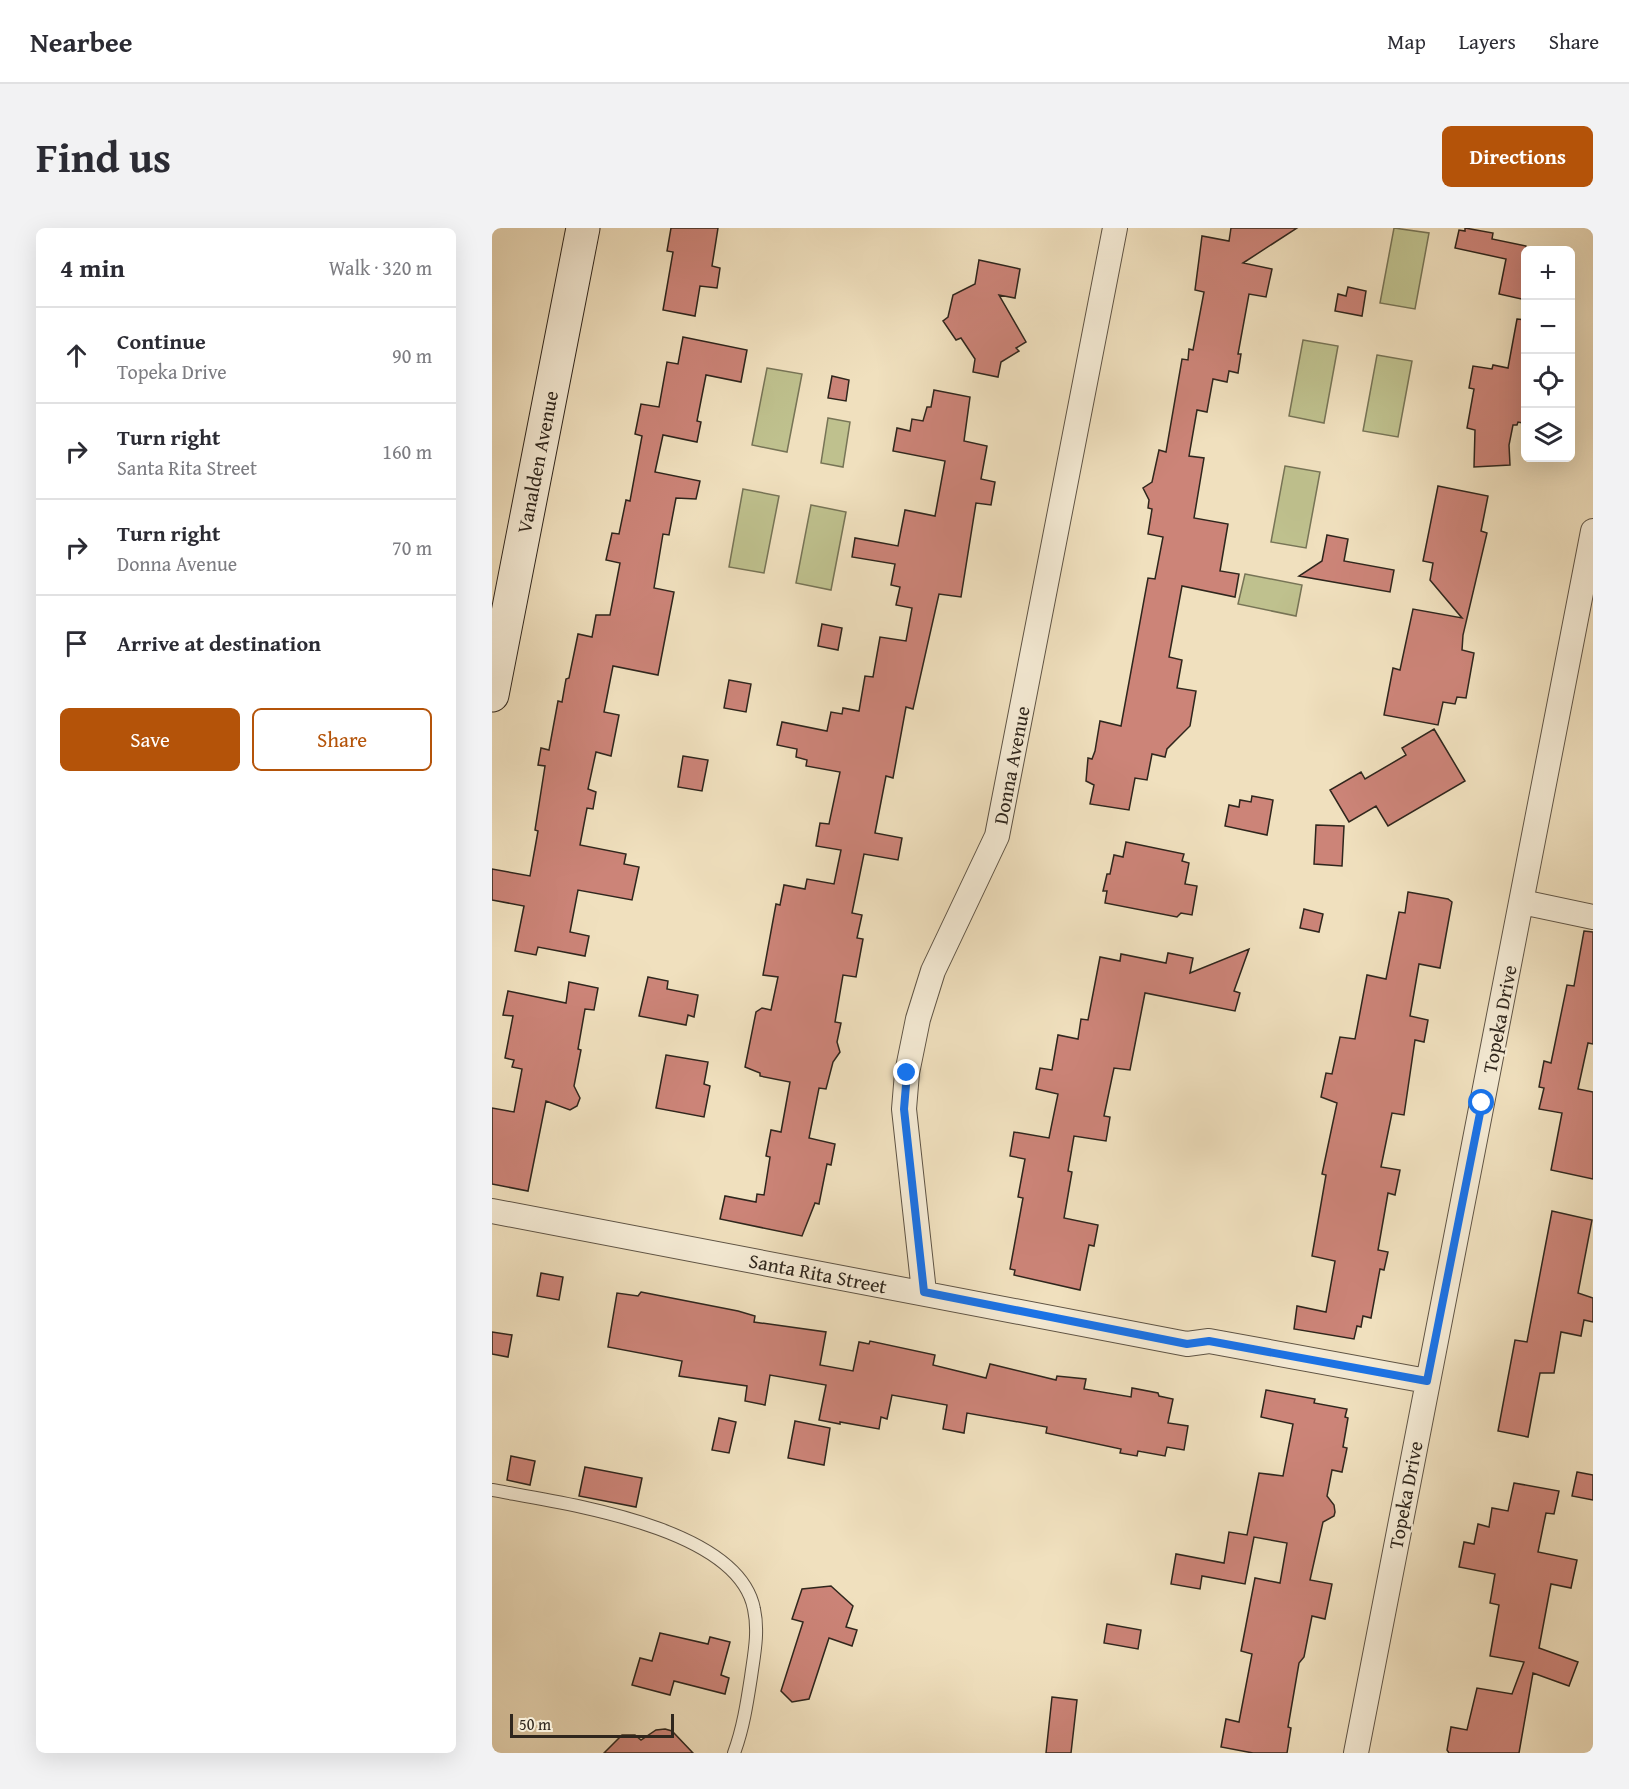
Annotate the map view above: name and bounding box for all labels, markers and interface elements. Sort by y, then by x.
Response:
text: Nearbee [30,21,133,62]
text: Map [1387,26,1426,57]
text: Layers [1459,26,1516,57]
text: Share [1549,26,1599,57]
text: Find us [36,126,171,187]
button: Directions [1442,126,1593,187]
map controls [1521,246,1575,462]
button: + [1521,246,1575,300]
text: 4 min [60,248,125,287]
text: Walk · 320 m [329,253,432,282]
button: − [1521,300,1575,354]
text: Continue [117,325,206,357]
icon: ahead [60,339,93,372]
text: 90 m [392,341,432,370]
button: locate [1521,354,1575,408]
text: Topeka Drive [117,357,227,386]
street label: Vanalden Avenue [509,388,565,536]
button: layers [1521,408,1575,462]
text: Turn right [117,421,220,453]
icon: right [60,435,93,468]
text: 160 m [382,437,432,466]
text: Santa Rita Street [117,453,257,482]
text: Turn right [117,517,220,549]
icon: right [60,531,93,564]
text: 70 m [392,533,432,562]
text: Donna Avenue [117,549,237,578]
icon: arrive [60,627,93,660]
text: Arrive at destination [117,627,321,659]
street label: Donna Avenue [985,703,1037,827]
button: Save [60,708,240,771]
button: Share [252,708,432,771]
street label: Topeka Drive [1474,962,1524,1076]
route end [893,1059,919,1085]
route start [1468,1089,1494,1115]
street label: Santa Rita Street [747,1245,889,1301]
street label: Topeka Drive [1380,1438,1430,1552]
scale bar [510,1711,674,1738]
text: 50 m [519,1712,551,1736]

